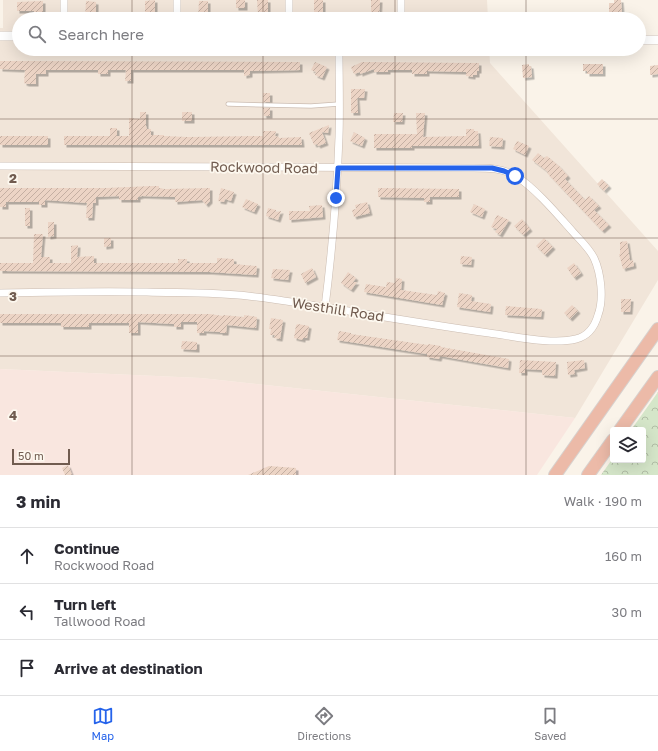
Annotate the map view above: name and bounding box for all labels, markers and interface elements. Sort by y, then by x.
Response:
search box [12,12,646,56]
icon: search [26,23,48,45]
text: Search here [58,25,144,43]
street label: Rockwood Road [210,158,318,176]
route start [506,167,524,185]
text: 2 [9,170,17,186]
route end [327,189,345,207]
text: 3 [9,288,17,304]
street label: Westhill Road [291,293,385,325]
text: 4 [9,407,17,423]
map controls [610,427,646,463]
button: layers [610,427,646,463]
scale bar [12,447,70,466]
text: 50 m [18,449,44,462]
text: 3 min [16,491,60,512]
text: Walk · 190 m [564,493,642,509]
text: Continue [54,539,120,557]
icon: ahead [16,545,38,567]
text: 160 m [605,548,642,564]
text: Rockwood Road [54,557,154,573]
text: Turn left [54,595,116,613]
icon: left [16,601,38,623]
text: 30 m [612,604,642,620]
text: Tallwood Road [54,613,146,629]
icon: arrive [16,657,38,679]
text: Arrive at destination [54,659,203,677]
tab: Map [92,705,114,742]
tab: Directions [297,705,351,742]
tab: Saved [534,705,566,742]

